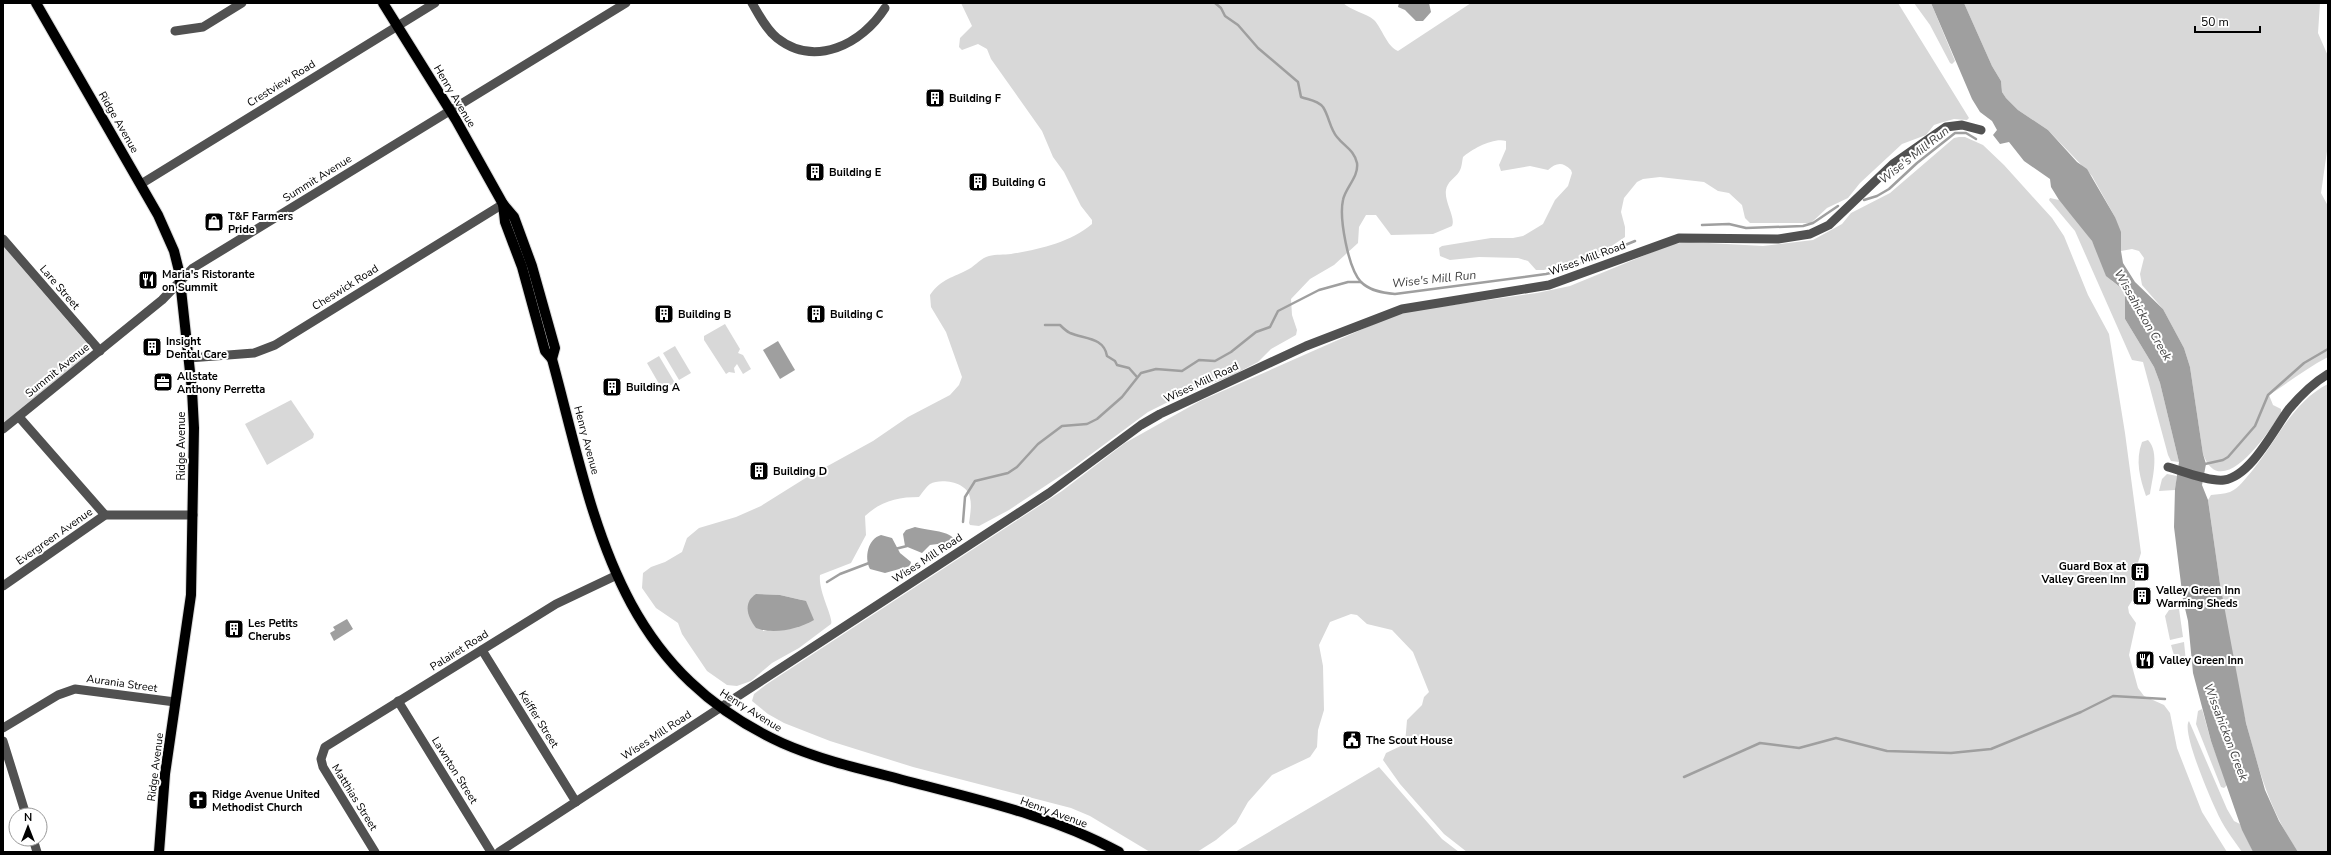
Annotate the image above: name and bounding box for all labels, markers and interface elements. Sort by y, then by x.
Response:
scale bar [2195,8,2260,34]
text: 50 m [2201,14,2229,30]
street label: Crestview Road [244,56,318,110]
street label: Henry Avenue [430,62,479,131]
building icon: Building F [924,87,946,109]
street label: Ridge Avenue [95,89,142,156]
place label: Building F [949,91,1001,106]
water label: Wise's Mill Run [1876,123,1952,187]
street label: Summit Avenue [280,151,355,206]
building icon: Building E [804,161,826,183]
place label: Building E [829,165,881,180]
building icon: Building G [967,171,989,193]
place label: Building G [992,175,1046,190]
place label: T&F Farmers Pride [228,209,293,237]
shop icon: T&F Farmers Pride [203,211,225,233]
street label: Wises Mill Road [1547,238,1628,279]
street label: Cheswick Road [309,261,381,314]
street label: Lare Street [36,262,83,313]
place label: Maria's Ristorante on Summit [162,267,255,295]
water label: Wise's Mill Run [1391,267,1477,291]
water label: Wissahickon Creek [2110,267,2176,364]
restaurant icon: Maria's Ristorante on Summit [137,269,159,291]
building icon: Building B [653,303,675,325]
building icon: Building C [805,303,827,325]
place label: Building B [678,307,731,322]
place label: Building C [830,307,884,322]
place label: Insight Dental Care [166,334,227,362]
building icon: Insight Dental Care [141,336,163,358]
street label: Summit Avenue [22,340,93,401]
street label: Wises Mill Road [1161,359,1241,406]
place label: Allstate Anthony Perretta [177,369,265,397]
office icon: Allstate Anthony Perretta [152,371,174,393]
building icon: Building A [601,376,623,398]
place label: Building A [626,380,681,395]
street label: Henry Avenue [570,404,603,476]
street label: Ridge Avenue [174,411,189,480]
building icon: Building D [748,460,770,482]
place label: Building D [773,464,827,479]
street label: Evergreen Avenue [13,504,96,568]
street label: Wises Mill Road [889,530,965,587]
place label: Guard Box at Valley Green Inn [2041,559,2127,587]
building icon: Guard Box at Valley Green Inn [2129,561,2151,583]
place label: Valley Green Inn Warming Sheds [2155,583,2240,611]
building icon: Valley Green Inn Warming Sheds [2131,585,2153,607]
place label: Les Petits Cherubs [248,616,298,644]
building icon: Les Petits Cherubs [223,618,245,640]
street label: Palairet Road [427,627,491,674]
restaurant icon: Valley Green Inn [2134,649,2156,671]
place label: Valley Green Inn [2158,653,2243,668]
street label: Aurania Street [86,671,158,696]
water label: Wissahickon Creek [2200,681,2252,784]
street label: Henry Avenue [717,685,785,736]
street label: Keiffer Street [515,688,562,751]
street label: Wises Mill Road [618,707,694,764]
public building icon: The Scout House [1341,729,1363,751]
street label: Ridge Avenue [144,732,167,802]
place label: The Scout House [1366,733,1453,748]
street label: Lawnton Street [428,734,481,807]
street label: Matthias Street [328,761,381,833]
place label: Ridge Avenue United Methodist Church [212,787,320,815]
church icon: Ridge Avenue United Methodist Church [187,789,209,811]
street label: Henry Avenue [1018,793,1090,832]
north arrow [8,807,48,847]
text: N [24,810,32,825]

